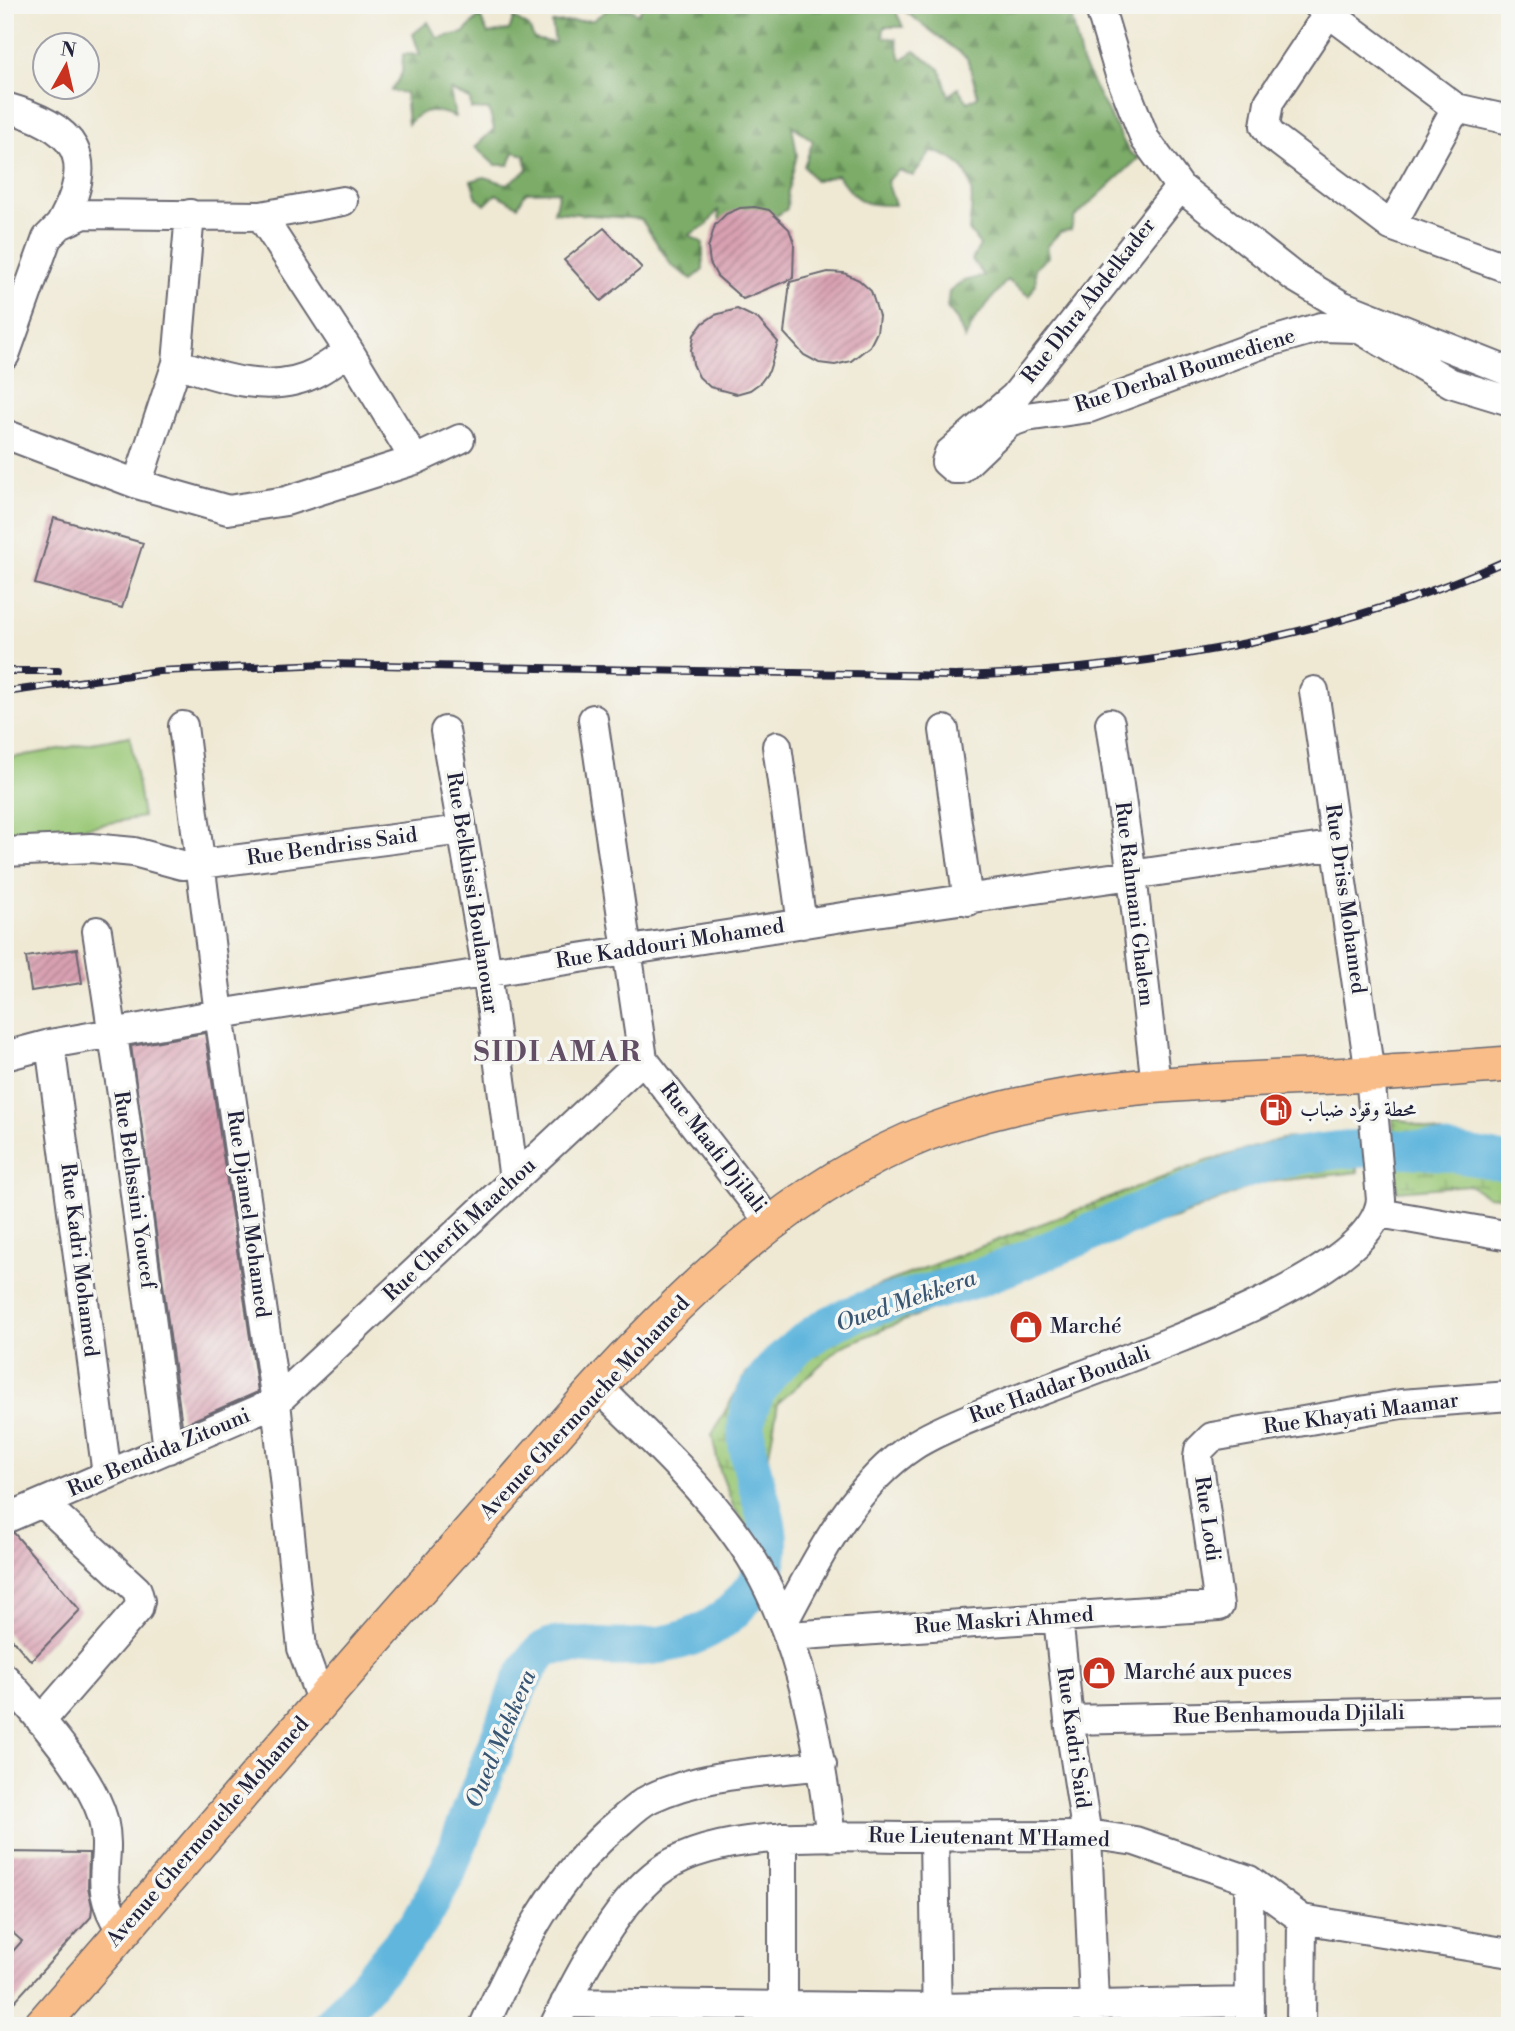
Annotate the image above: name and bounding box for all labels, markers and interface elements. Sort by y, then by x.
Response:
north arrow [32,32,102,102]
text: N [59,37,77,63]
street label: Rue Dhra Abdelkader [1016,213,1162,389]
street label: Rue Derbal Boumediene [1071,323,1299,419]
street label: Rue Belkhissi Boulanouar [440,770,504,1016]
street label: Rue Rahmani Ghalem [1109,800,1159,1008]
street label: Rue Driss Mohamed [1319,802,1371,996]
street label: Rue Bendriss Said [245,822,419,872]
street label: Rue Kaddouri Mohamed [554,913,786,975]
district label: SIDI AMAR [473,1035,643,1070]
street label: Rue Maafi Djilali [654,1078,772,1219]
street label: Rue Belhssini Youcef [107,1089,161,1292]
fuel station icon: محطة وقود ضباب [1257,1091,1295,1129]
place label: محطة وقود ضباب [1300,1097,1417,1123]
street label: Rue Djamel Mohamed [221,1109,275,1319]
street label: Rue Cherifi Maachou [378,1153,542,1307]
street label: Rue Kadri Mohamed [54,1161,104,1359]
water label: Oued Mekkera [832,1264,980,1338]
street label: Avenue Ghermouche Mohamed [474,1291,696,1526]
shop icon: Marché [1007,1308,1045,1346]
place label: Marché [1050,1314,1122,1340]
street label: Rue Haddar Boudali [966,1340,1154,1430]
street label: Rue Khayati Maamar [1262,1387,1460,1441]
street label: Rue Bendida Zitouni [64,1403,254,1503]
street label: Rue Lodi [1188,1475,1226,1563]
street label: Rue Maskri Ahmed [914,1602,1094,1640]
shop icon: Marché aux puces [1080,1654,1118,1692]
place label: Marché aux puces [1124,1660,1292,1686]
water label: Oued Mekkera [459,1666,543,1812]
street label: Rue Kadri Said [1050,1666,1096,1810]
street label: Rue Benhamouda Djilali [1173,1700,1405,1730]
street label: Avenue Ghermouche Mohamed [100,1712,315,1953]
street label: Rue Lieutenant M'Hamed [868,1823,1110,1853]

